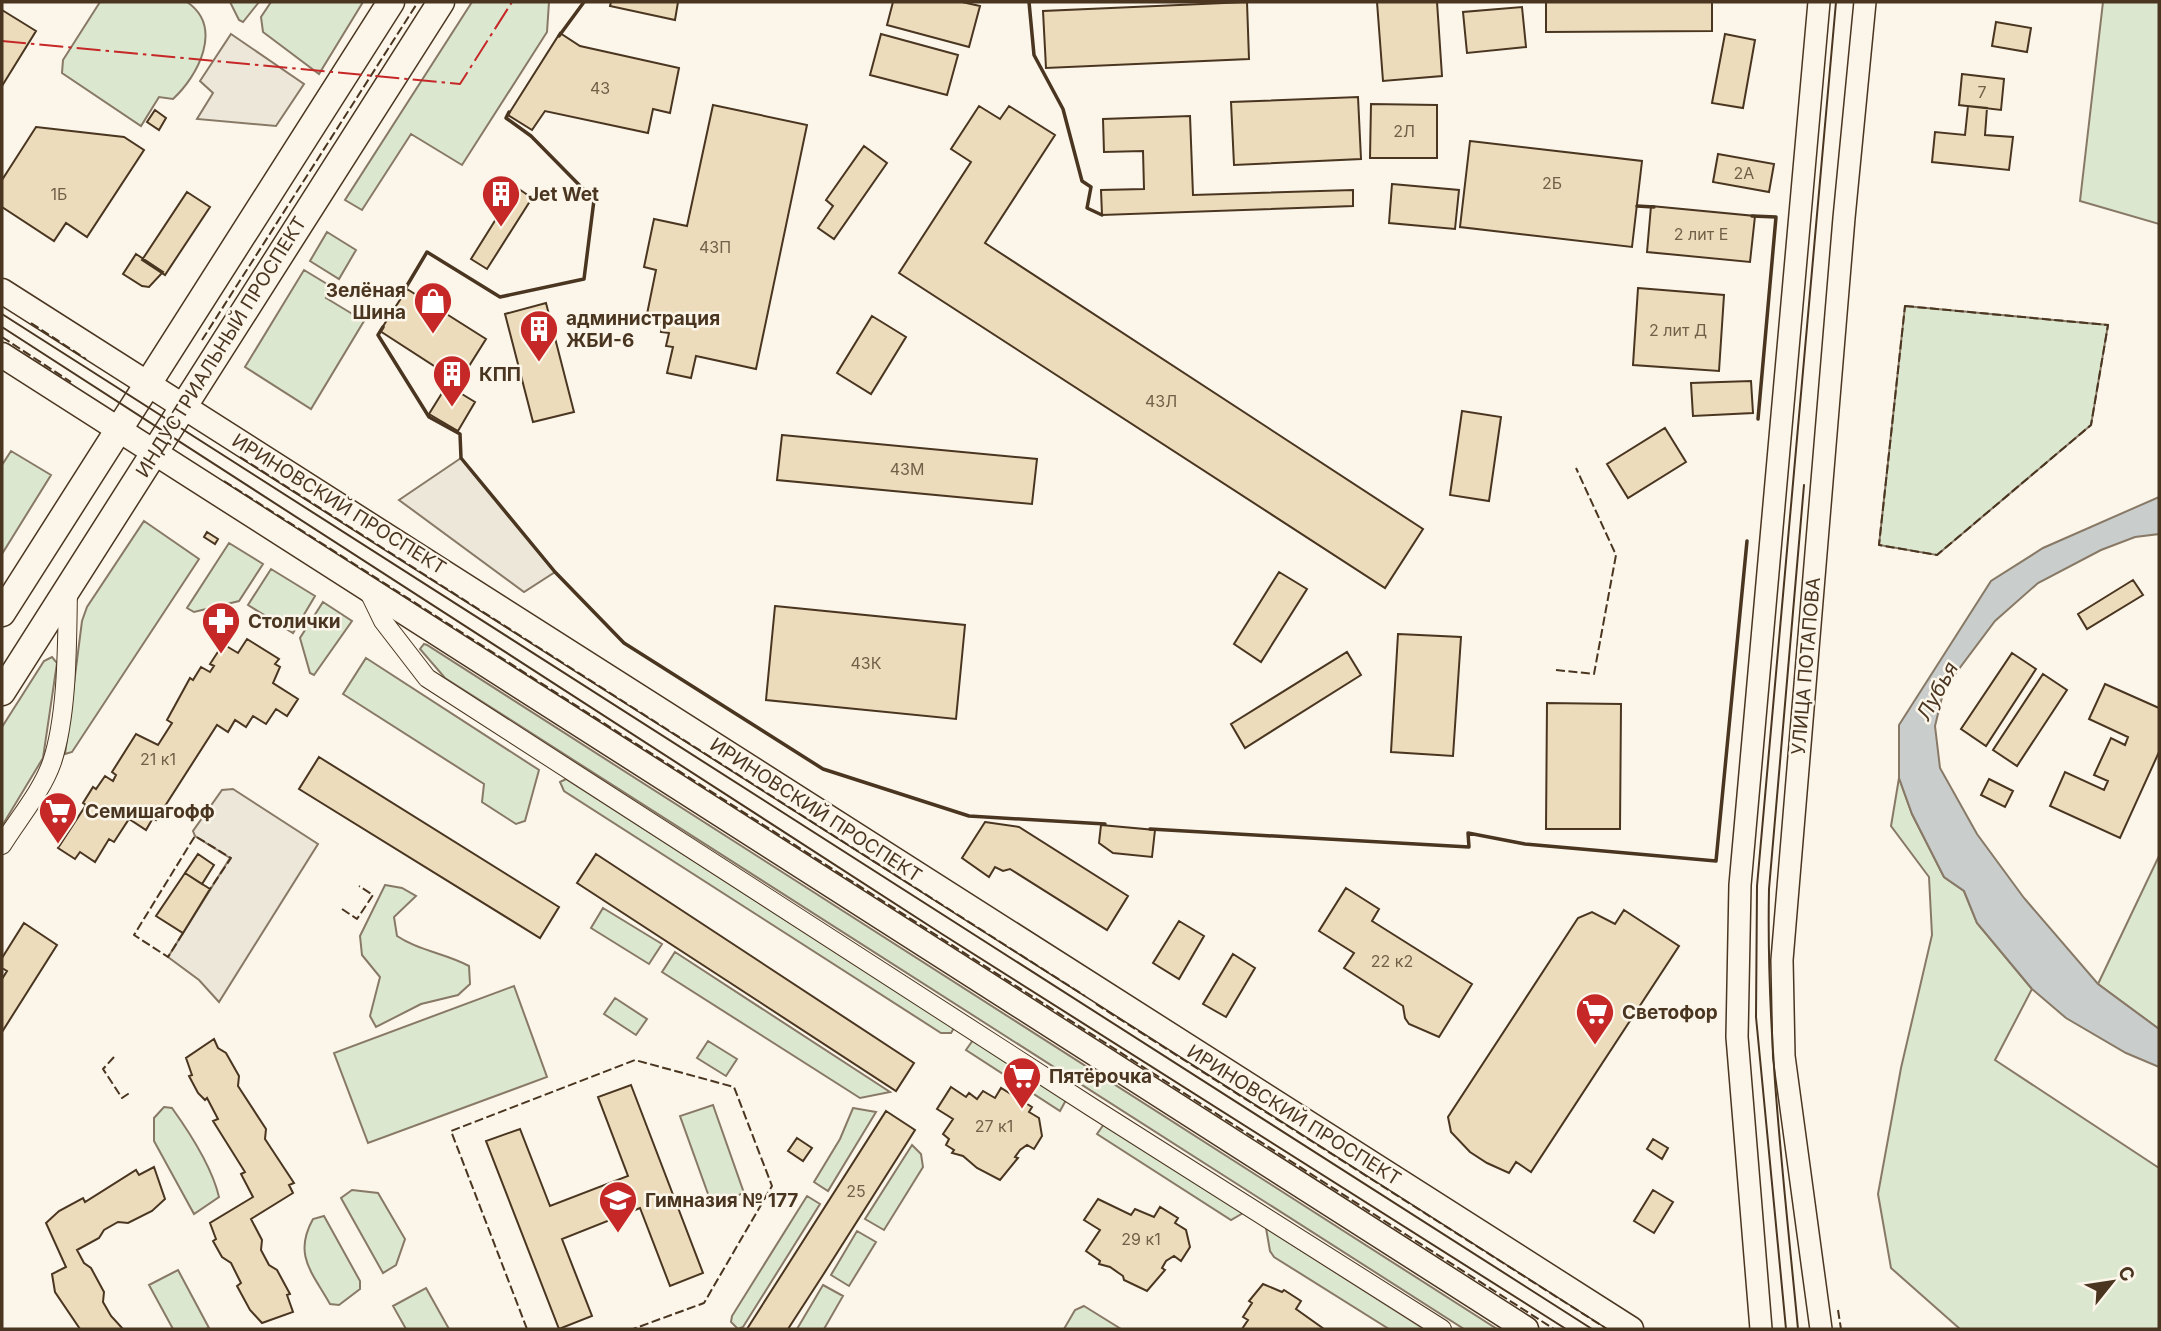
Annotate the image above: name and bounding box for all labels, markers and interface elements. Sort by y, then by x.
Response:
house number: 43 [590,78,610,98]
house number: 7 [1977,82,1987,102]
house number: 2Л [1393,121,1415,141]
house number: 2А [1734,163,1754,183]
building icon: Jet Wet [480,173,522,228]
house number: 2Б [1542,173,1562,193]
place label: Jet Wet [528,183,599,206]
house number: 1Б [51,184,67,204]
street label: ИНДУСТРИАЛЬНЫЙ ПРОСПЕКТ [130,212,311,482]
house number: 2 лит Е [1674,224,1728,244]
house number: 43П [699,237,731,257]
place label: Зелёная Шина [326,279,406,324]
shop icon: Зелёная Шина [412,280,454,335]
place label: администрация ЖБИ-6 [566,307,720,352]
building icon: администрация ЖБИ-6 [518,308,560,363]
house number: 2 лит Д [1649,320,1707,340]
building icon: КПП [431,353,473,408]
place label: КПП [479,363,521,386]
house number: 43Л [1145,391,1177,411]
street label: ИРИНОВСКИЙ ПРОСПЕКТ [228,428,451,579]
house number: 43М [890,459,924,479]
street label: УЛИЦА ПОТАПОВА [1787,576,1825,756]
pharmacy icon: Столички [200,600,242,655]
place label: Столички [248,610,341,633]
house number: 43К [851,653,882,673]
water label: Лубья [1911,657,1963,725]
street label: ИРИНОВСКИЙ ПРОСПЕКТ [706,732,927,887]
house number: 21 к1 [140,749,176,769]
supermarket icon: Семишагофф [37,790,79,845]
place label: Семишагофф [85,800,215,823]
house number: 22 к2 [1371,951,1413,971]
supermarket icon: Светофор [1574,991,1616,1046]
place label: Светофор [1622,1001,1718,1024]
street label: ИРИНОВСКИЙ ПРОСПЕКТ [1183,1039,1406,1190]
supermarket icon: Пятёрочка [1001,1055,1043,1110]
place label: Пятёрочка [1049,1065,1152,1088]
house number: 27 к1 [975,1116,1013,1136]
school or university icon: Гимназия № 177 [597,1179,639,1234]
house number: 25 [846,1181,866,1201]
place label: Гимназия № 177 [645,1189,798,1212]
house number: 29 к1 [1121,1229,1161,1249]
north arrow [2077,1247,2147,1317]
text: С [2113,1262,2140,1286]

